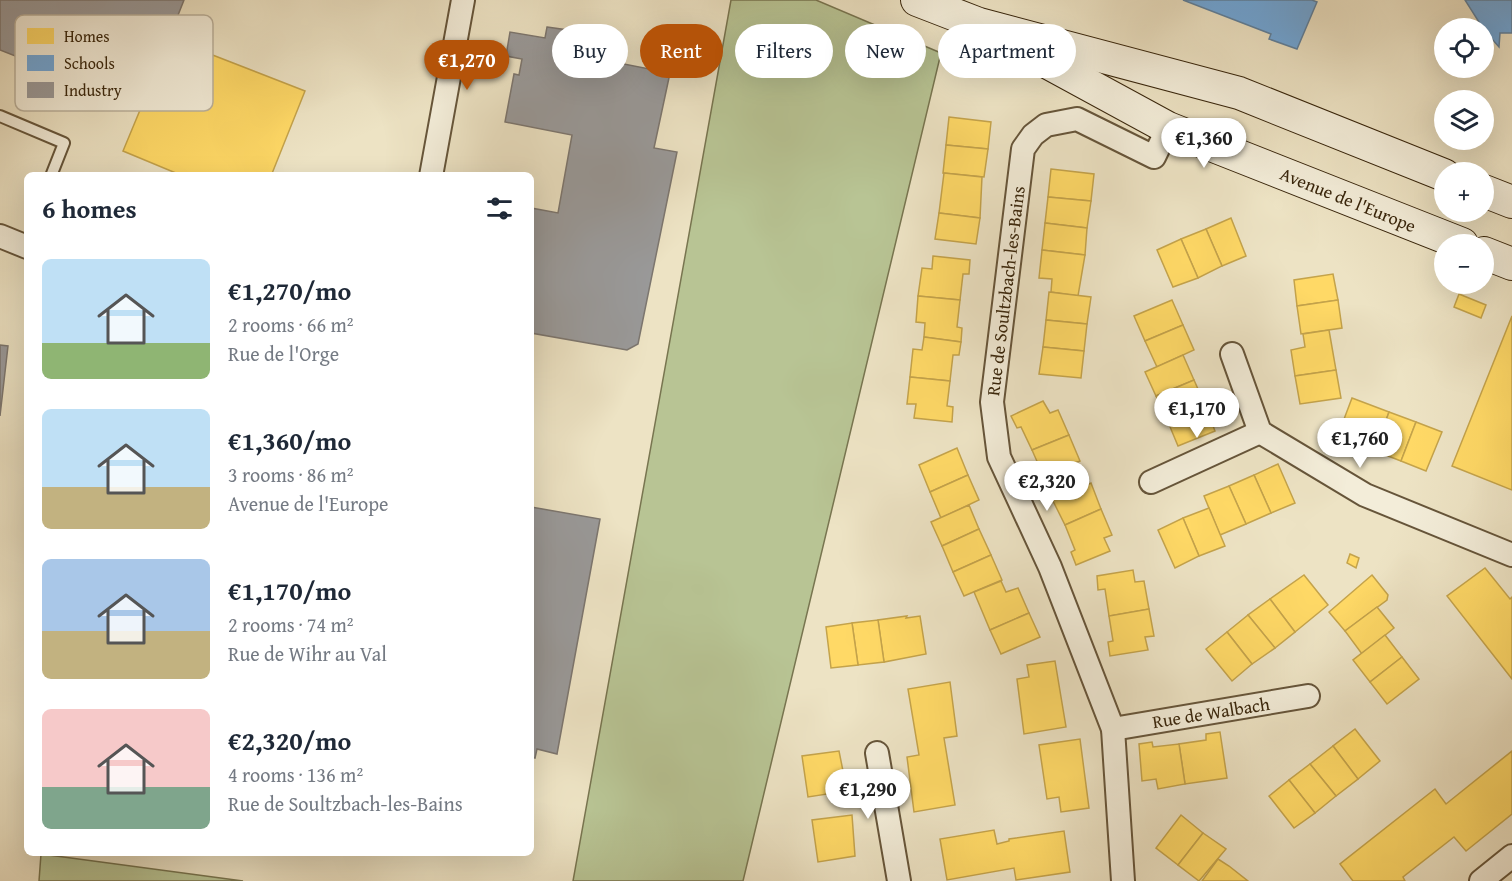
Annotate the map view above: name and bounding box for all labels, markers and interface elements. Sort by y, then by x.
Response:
legend [15,15,213,111]
map controls [1434,18,1494,294]
button: locate [1434,18,1494,78]
text: Homes [64,24,110,48]
chip: Buy [552,24,628,78]
chip: Rent [640,24,723,78]
chip: Filters [735,24,833,78]
chip: New [845,24,926,78]
chip: Apartment [938,24,1076,78]
pin: €1,270 [418,40,516,91]
text: €1,270 [438,45,496,74]
text: Schools [64,51,115,75]
text: Industry [64,78,122,102]
button: layers [1434,90,1494,150]
pin: €1,360 [1155,118,1253,169]
text: €1,360 [1175,123,1233,152]
street label: Avenue de l'Europe [1276,160,1420,239]
button: + [1434,162,1494,222]
street label: Rue de Soultzbach-les-Bains [979,184,1032,397]
text: 6 homes [42,189,137,228]
icon: filters [483,192,516,225]
button: − [1434,234,1494,294]
text: €1,270/mo [228,271,351,310]
icon: home [90,283,162,355]
text: 2 rooms · 66 m² [228,310,354,339]
text: Rue de l'Orge [228,339,339,368]
pin: €1,170 [1148,388,1246,439]
text: €1,170 [1168,393,1226,422]
pin: €1,760 [1311,418,1409,469]
text: €1,360/mo [228,421,351,460]
text: €1,760 [1331,423,1389,452]
icon: home [90,433,162,505]
text: 3 rooms · 86 m² [228,460,354,489]
pin: €2,320 [998,461,1096,512]
text: €2,320 [1018,466,1076,495]
text: Avenue de l'Europe [228,489,388,518]
text: €1,170/mo [228,571,351,610]
icon: home [90,583,162,655]
text: 2 rooms · 74 m² [228,610,354,639]
text: Rue de Wihr au Val [228,639,387,668]
street label: Rue de Walbach [1150,690,1271,735]
text: €2,320/mo [228,721,351,760]
icon: home [90,733,162,805]
text: 4 rooms · 136 m² [228,760,363,789]
pin: €1,290 [819,769,917,820]
text: €1,290 [839,774,897,803]
text: Rue de Soultzbach-les-Bains [228,789,463,818]

